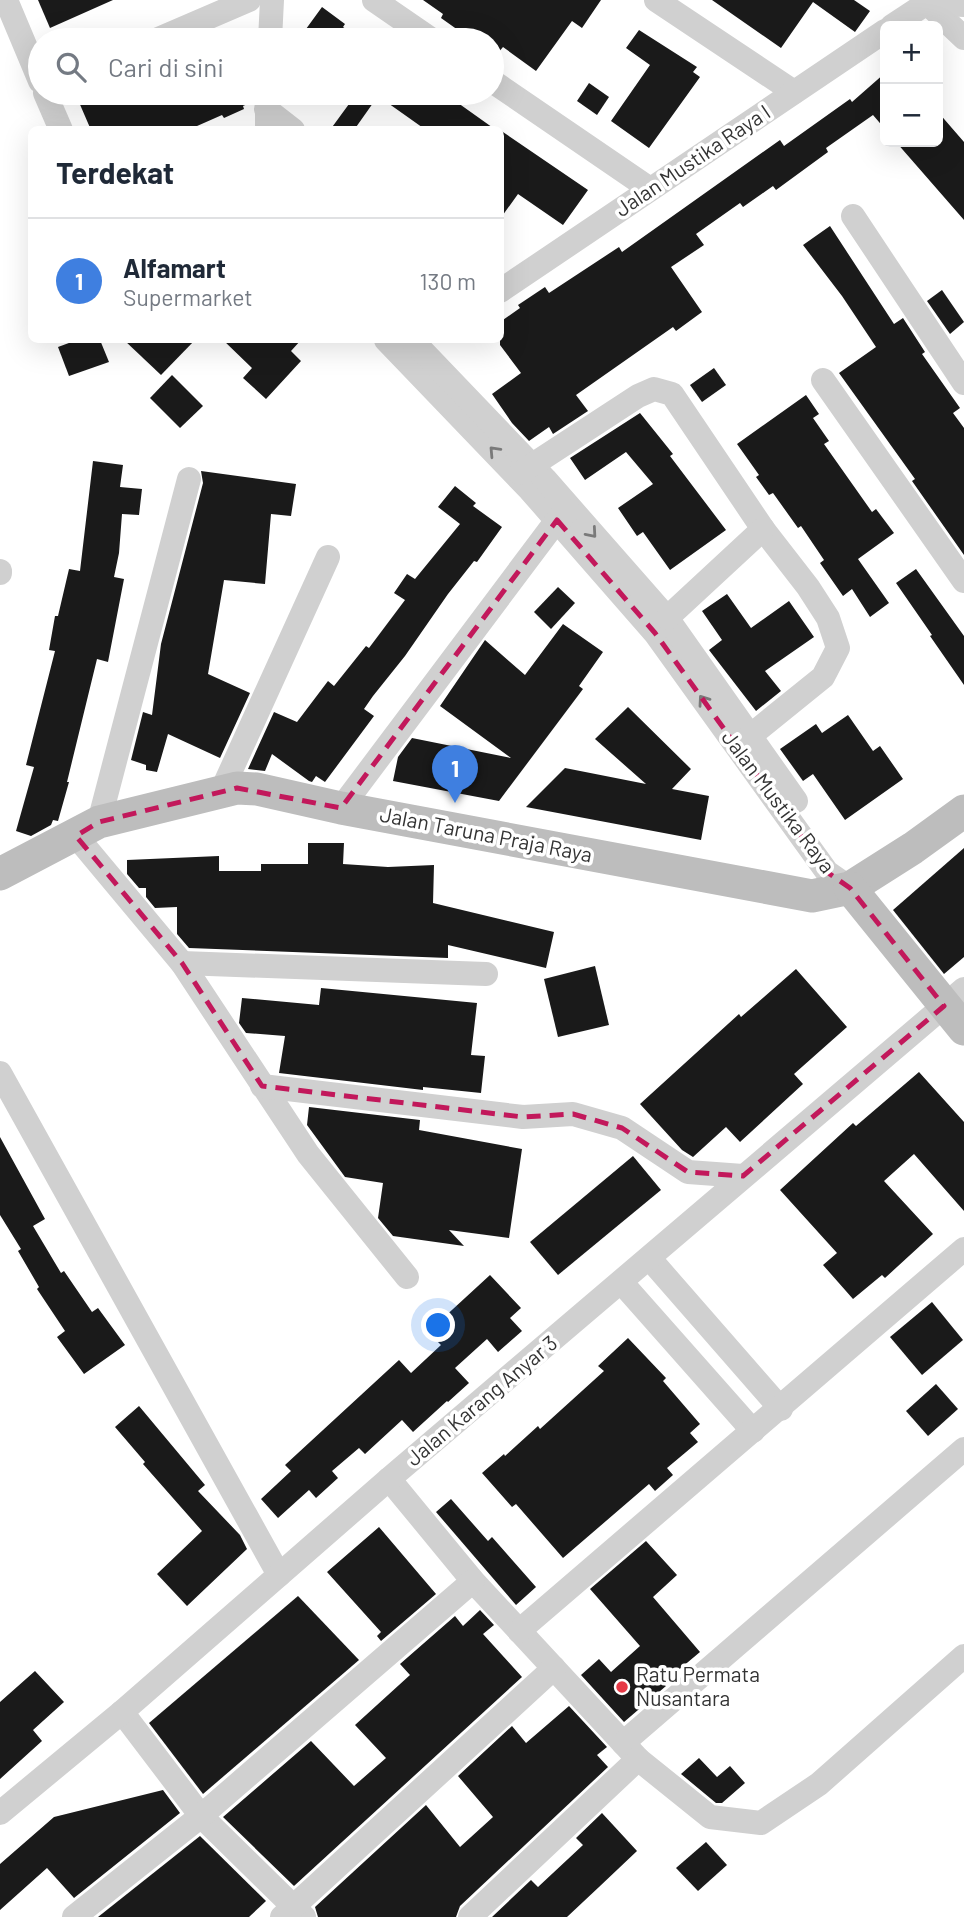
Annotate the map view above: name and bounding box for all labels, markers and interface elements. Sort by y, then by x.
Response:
map controls [880,21,943,147]
button: + [880,21,943,84]
search box [28,28,504,105]
icon: search [52,48,90,86]
text: Cari di sini [108,51,224,82]
button: − [880,84,943,147]
street label: Jalan Mustika Raya I [610,99,775,221]
text: Terdekat [56,154,174,190]
text: Alfamart [123,252,226,283]
text: 1 [75,267,83,295]
text: 130 m [419,267,476,295]
text: Supermarket [123,283,253,311]
one-way arrow [490,446,502,459]
one-way arrow [584,525,596,538]
one-way arrow [699,695,711,708]
street label: Jalan Mustika Raya [717,725,841,877]
pin: 1 [432,745,478,803]
street label: Jalan Taruna Praja Raya [378,801,595,866]
your location [421,1308,455,1342]
street label: Jalan Karang Anyar 3 [400,1329,562,1470]
place label: Ratu Permata Nusantara [636,1661,760,1710]
marker: Ratu Permata Nusantara [614,1679,630,1695]

